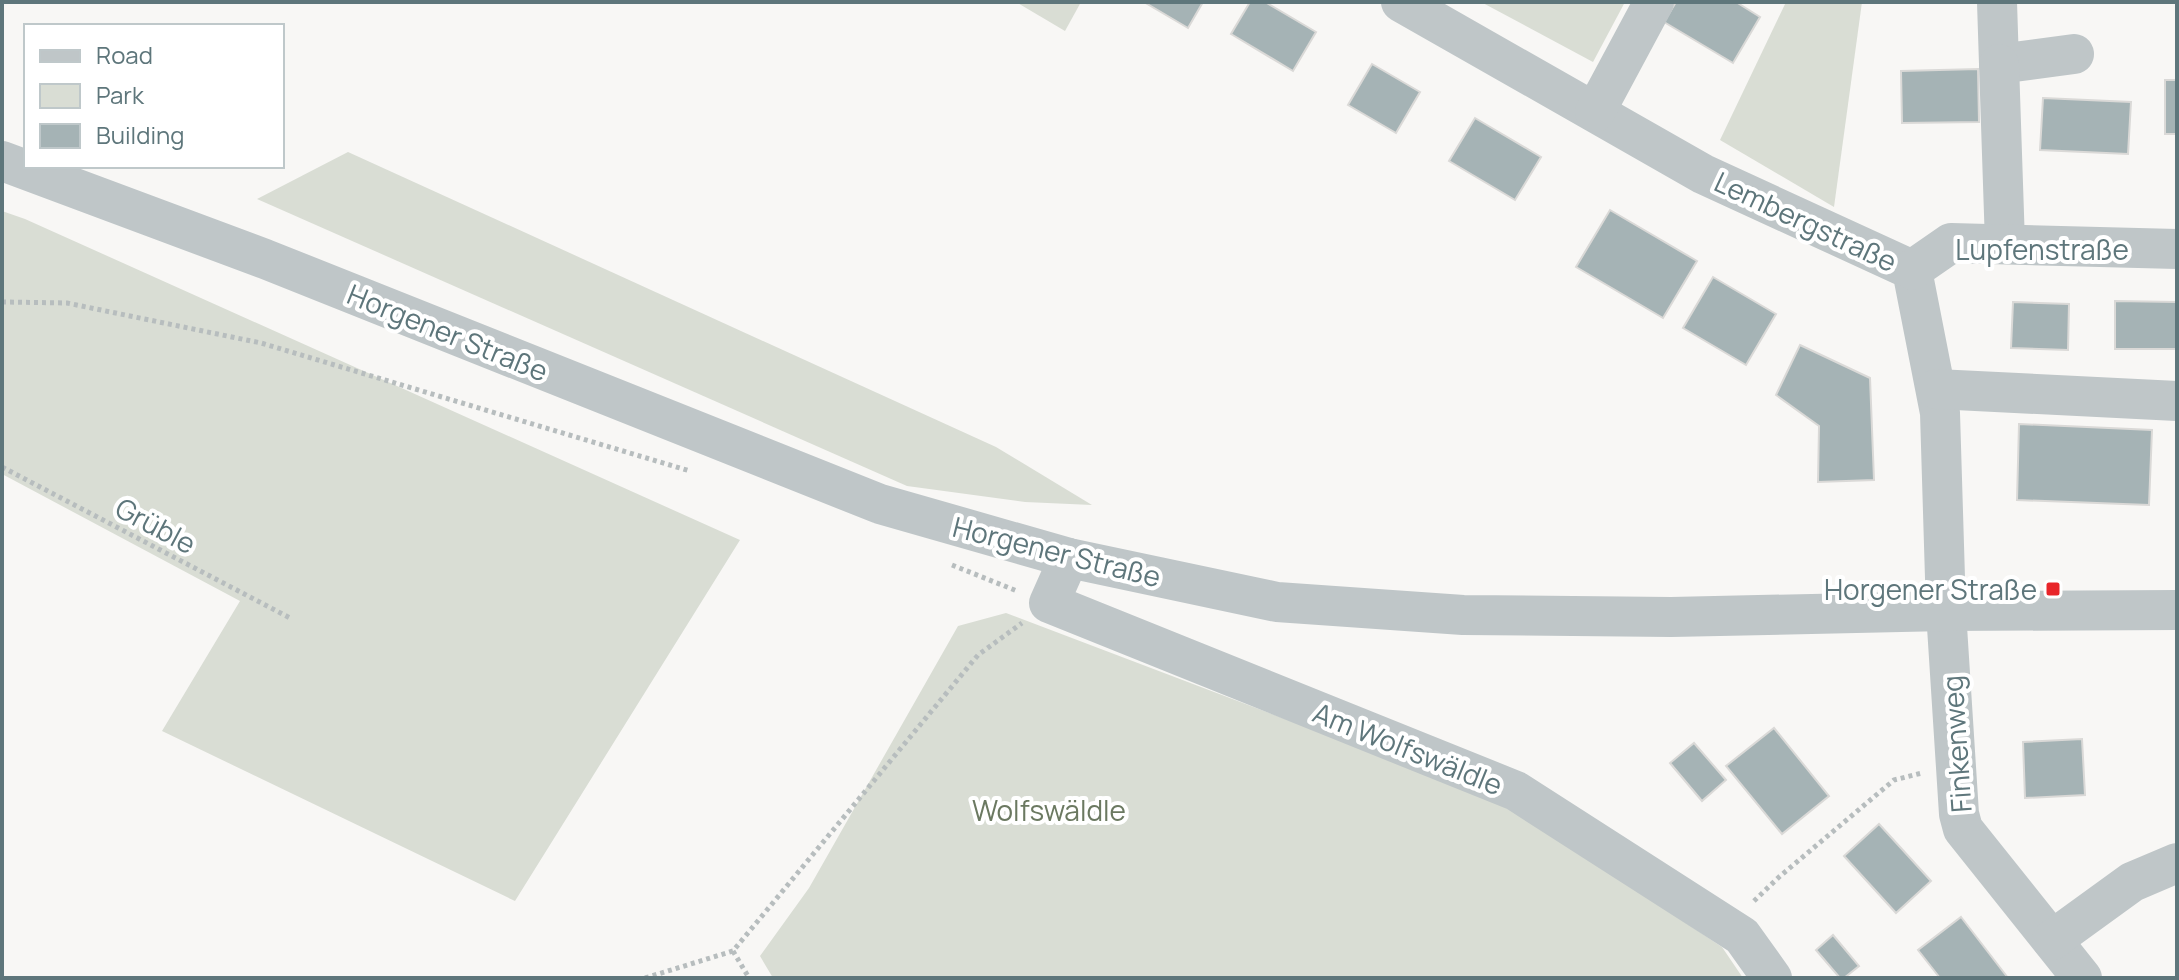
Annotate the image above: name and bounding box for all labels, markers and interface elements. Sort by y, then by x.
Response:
legend [24,24,284,168]
text: Road [96,38,153,71]
text: Park [96,78,145,111]
text: Building [96,118,184,151]
street label: Lembergstraße [1709,162,1903,280]
street label: Lupfenstraße [1955,230,2129,268]
street label: Horgener Straße [342,274,554,390]
street label: Grüble [109,488,203,562]
street label: Horgener Straße [949,507,1165,595]
place label: Horgener Straße [1824,570,2037,608]
marker: Horgener Straße [2044,580,2062,598]
street label: Finkenweg [1932,674,1980,814]
street label: Am Wolfswäldle [1308,693,1508,803]
park label: Wolfswäldle [972,791,1126,829]

